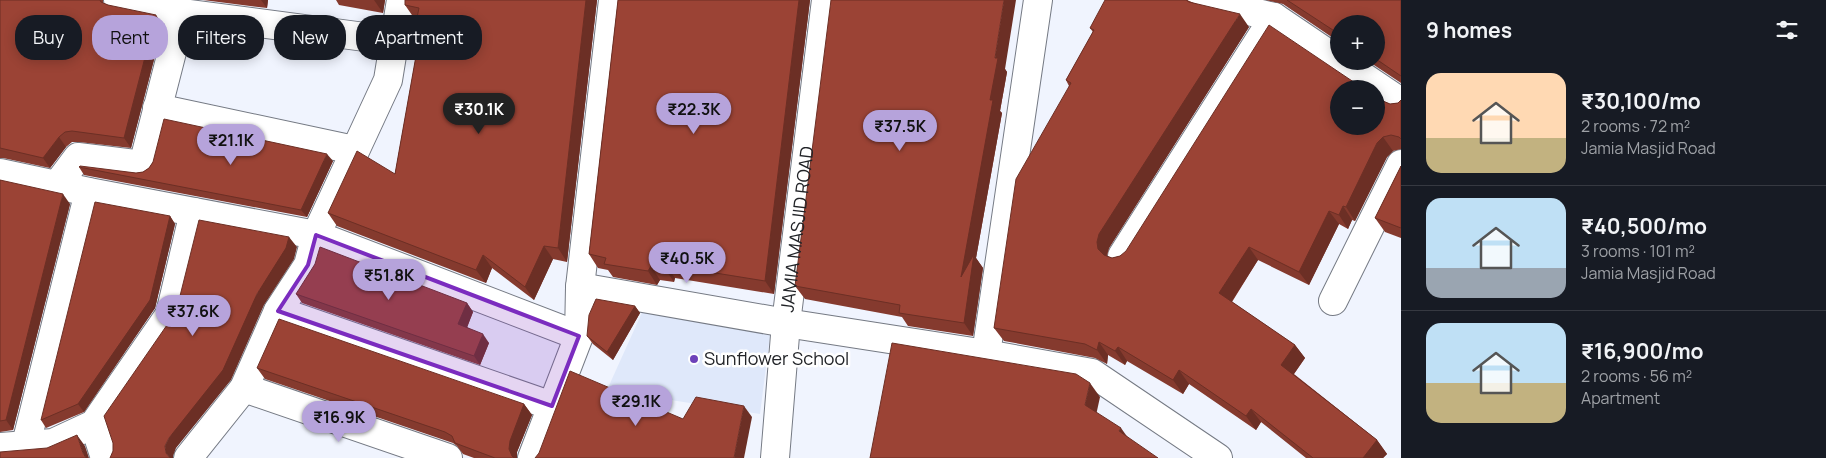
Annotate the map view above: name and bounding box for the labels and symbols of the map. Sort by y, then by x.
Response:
pin: ₹30.1K [438,92,520,135]
pin: ₹22.3K [653,92,735,135]
pin: ₹37.5K [859,110,941,152]
pin: ₹21.1K [190,124,272,166]
street label: JAMIA MASJID ROAD [774,145,819,313]
pin: ₹40.5K [646,242,728,284]
pin: ₹51.8K [348,258,430,301]
pin: ₹37.6K [152,294,234,337]
place label: Sunflower School [704,346,849,370]
marker: Sunflower School [688,353,700,365]
pin: ₹29.1K [595,384,677,427]
pin: ₹16.9K [298,400,380,443]

